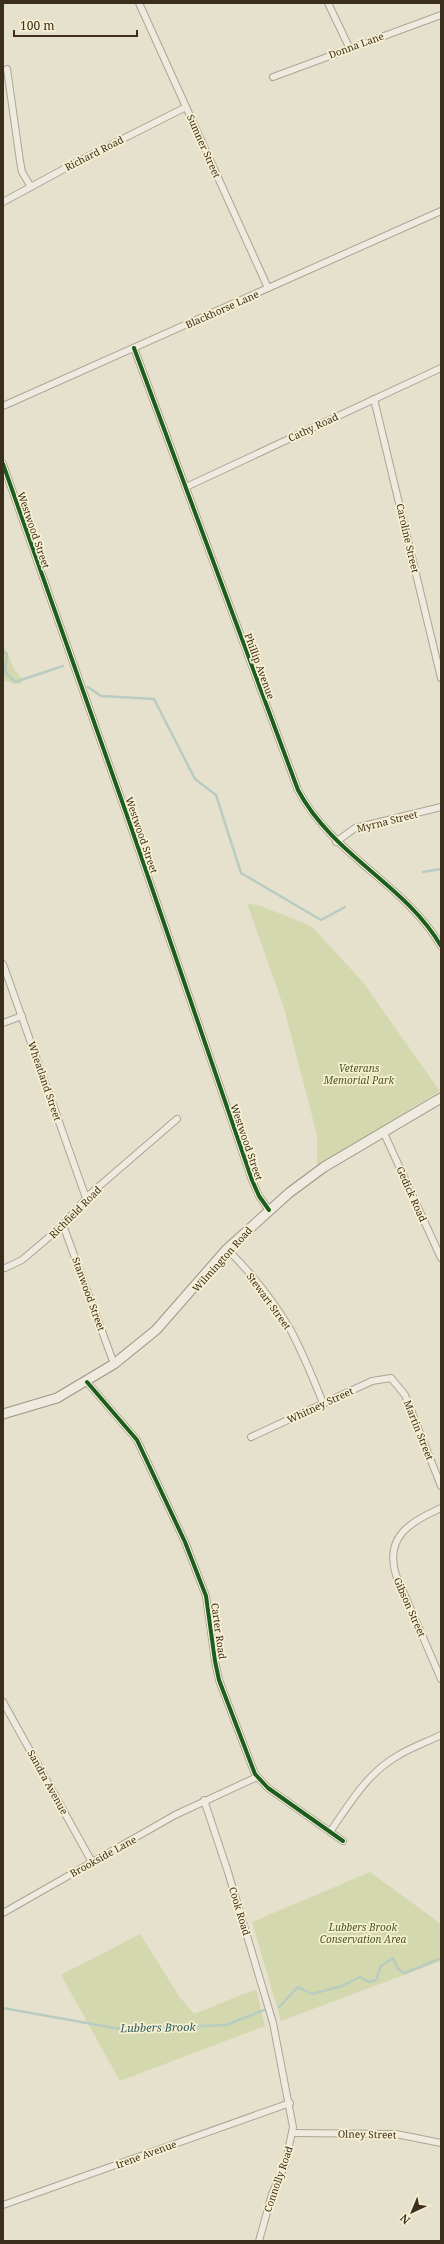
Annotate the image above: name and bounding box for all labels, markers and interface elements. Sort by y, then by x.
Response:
scale bar [14,12,137,38]
text: 100 m [20,17,55,34]
street label: Donna Lane [326,29,386,61]
street label: Sumner Street [184,112,224,180]
street label: Richard Road [62,132,126,174]
street label: Blackhorse Lane [183,287,261,331]
street label: Cathy Road [286,409,340,445]
street label: Westwood Street [14,490,54,571]
street label: Caroline Street [393,502,423,575]
street label: Phillip Avenue [242,631,278,701]
street label: Westwood Street [122,795,162,876]
street label: Myrna Street [355,807,419,835]
street label: Wheatland Street [25,1039,65,1123]
park label: Veterans Memorial Park [323,1061,395,1087]
street label: Westwood Street [227,1102,267,1183]
street label: Gedick Road [394,1164,430,1224]
street label: Richfield Road [46,1183,104,1241]
street label: Wilmington Road [189,1223,255,1295]
street label: Stanwood Street [69,1255,109,1333]
street label: Stewart Street [244,1270,295,1333]
street label: Whitney Street [285,1383,356,1426]
street label: Martin Street [401,1398,438,1462]
street label: Gibson Street [391,1575,430,1639]
street label: Carter Road [208,1602,230,1660]
street label: Sandra Avenue [24,1747,72,1817]
street label: Brookside Lane [67,1832,139,1880]
street label: Cook Road [226,1885,254,1937]
park label: Lubbers Brook Conservation Area [320,1920,407,1946]
water label: Lubbers Brook [119,2019,197,2035]
street label: Olney Street [338,2126,397,2142]
street label: Irene Avenue [114,2136,178,2172]
street label: Connolly Road [260,2144,296,2214]
north arrow [392,2192,432,2232]
text: N [396,2211,413,2228]

